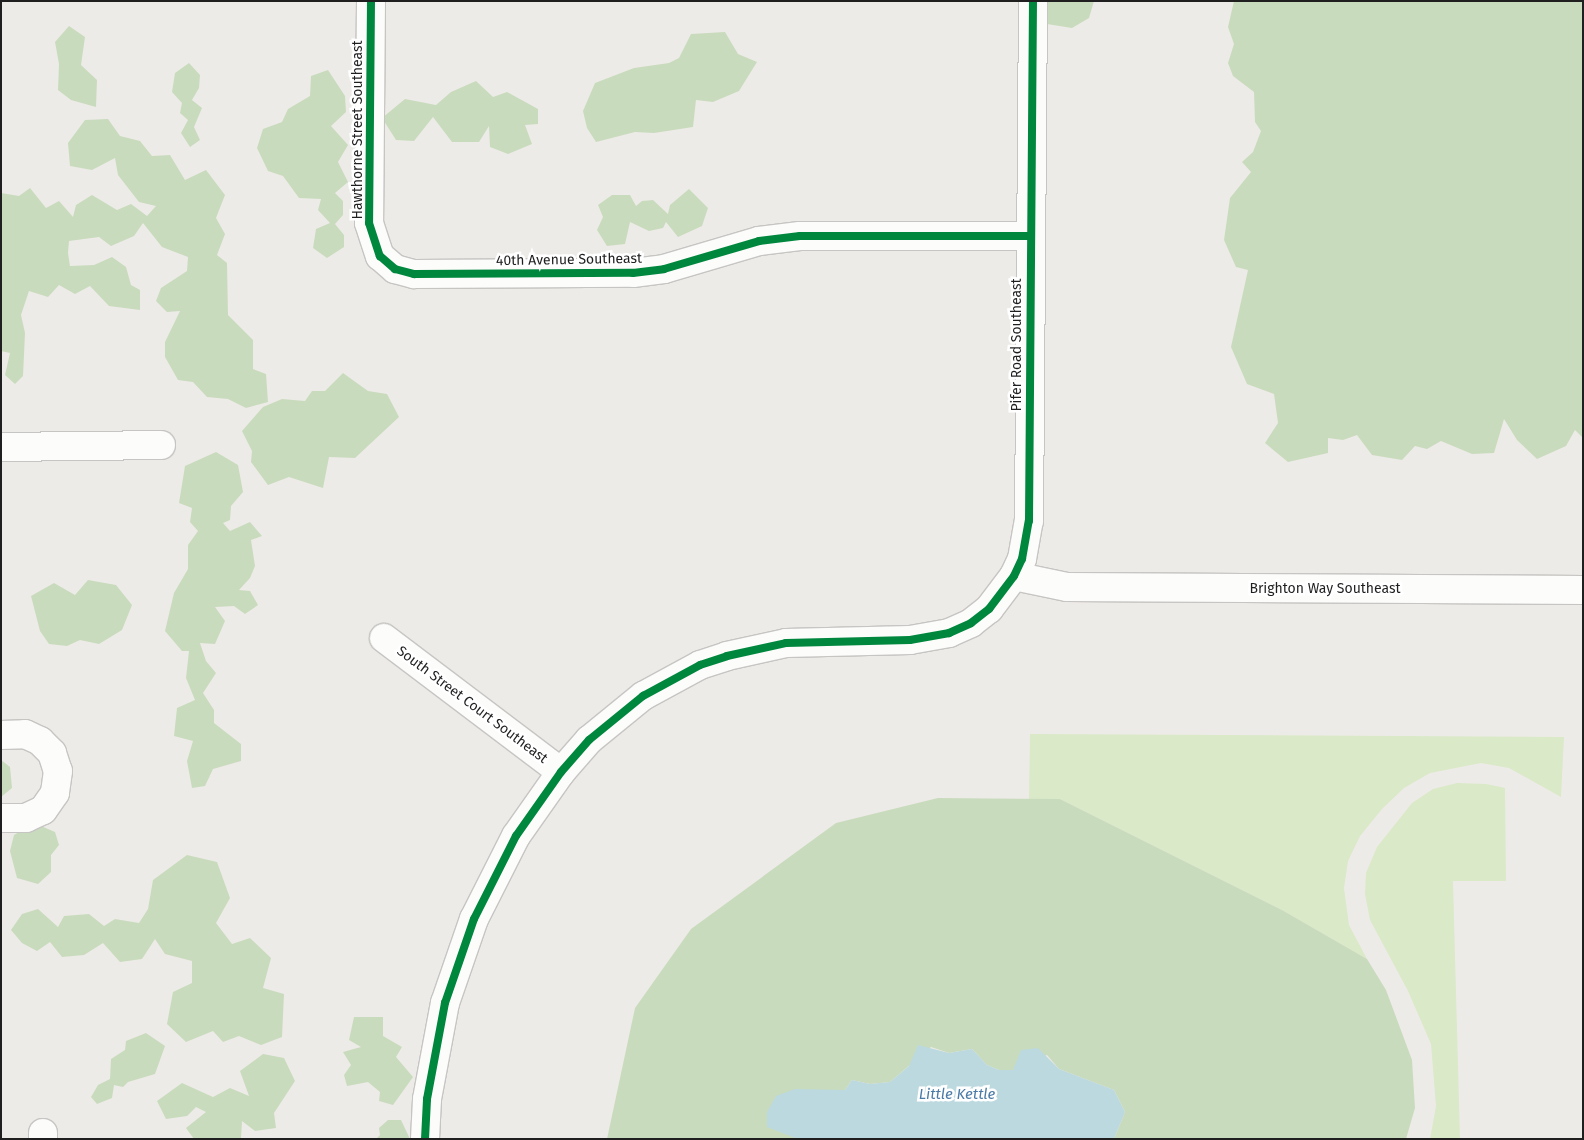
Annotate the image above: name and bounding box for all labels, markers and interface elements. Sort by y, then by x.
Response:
street label: Hawthorne Street Southeast [350,41,366,219]
street label: 40th Avenue Southeast [496,250,642,270]
street label: Pifer Road Southeast [1009,278,1025,412]
street label: Brighton Way Southeast [1249,581,1401,597]
street label: South Street Court Southeast [393,643,551,767]
water label: Little Kettle [919,1086,995,1104]

